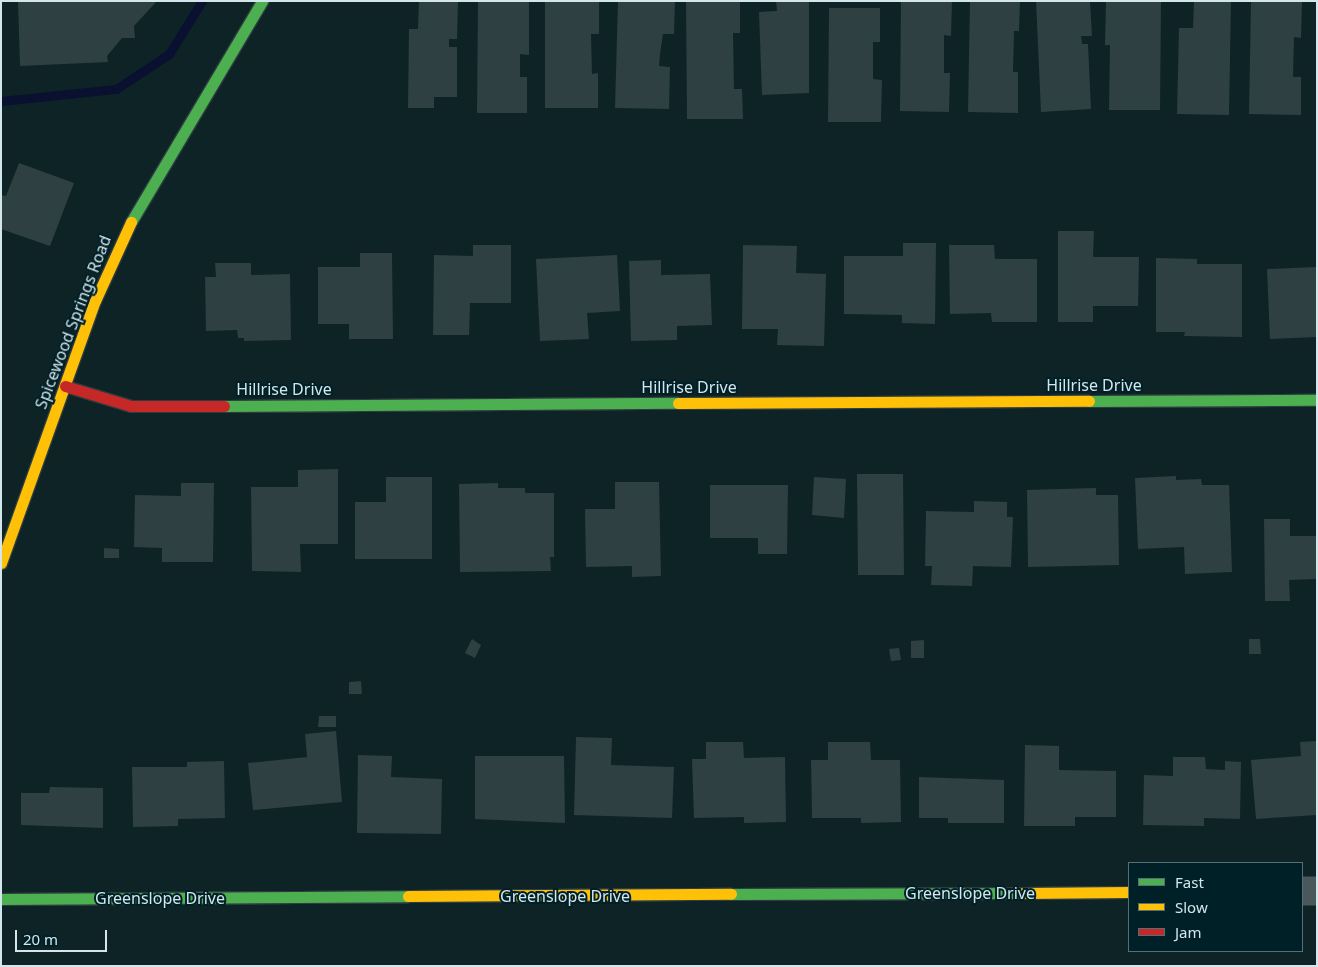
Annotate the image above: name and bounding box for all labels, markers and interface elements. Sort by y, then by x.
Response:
street label: Spicewood Springs Road [31,232,115,412]
street label: Hillrise Drive [1046,375,1142,395]
street label: Hillrise Drive [641,377,737,397]
street label: Hillrise Drive [236,379,332,399]
legend [1128,862,1303,952]
text: Fast [1175,872,1204,892]
street label: Greenslope Drive [905,883,1035,903]
street label: Greenslope Drive [500,886,630,906]
street label: Greenslope Drive [95,888,225,908]
text: Slow [1175,897,1208,917]
scale bar [18,920,110,952]
text: Jam [1175,922,1202,942]
text: 20 m [23,929,58,949]

